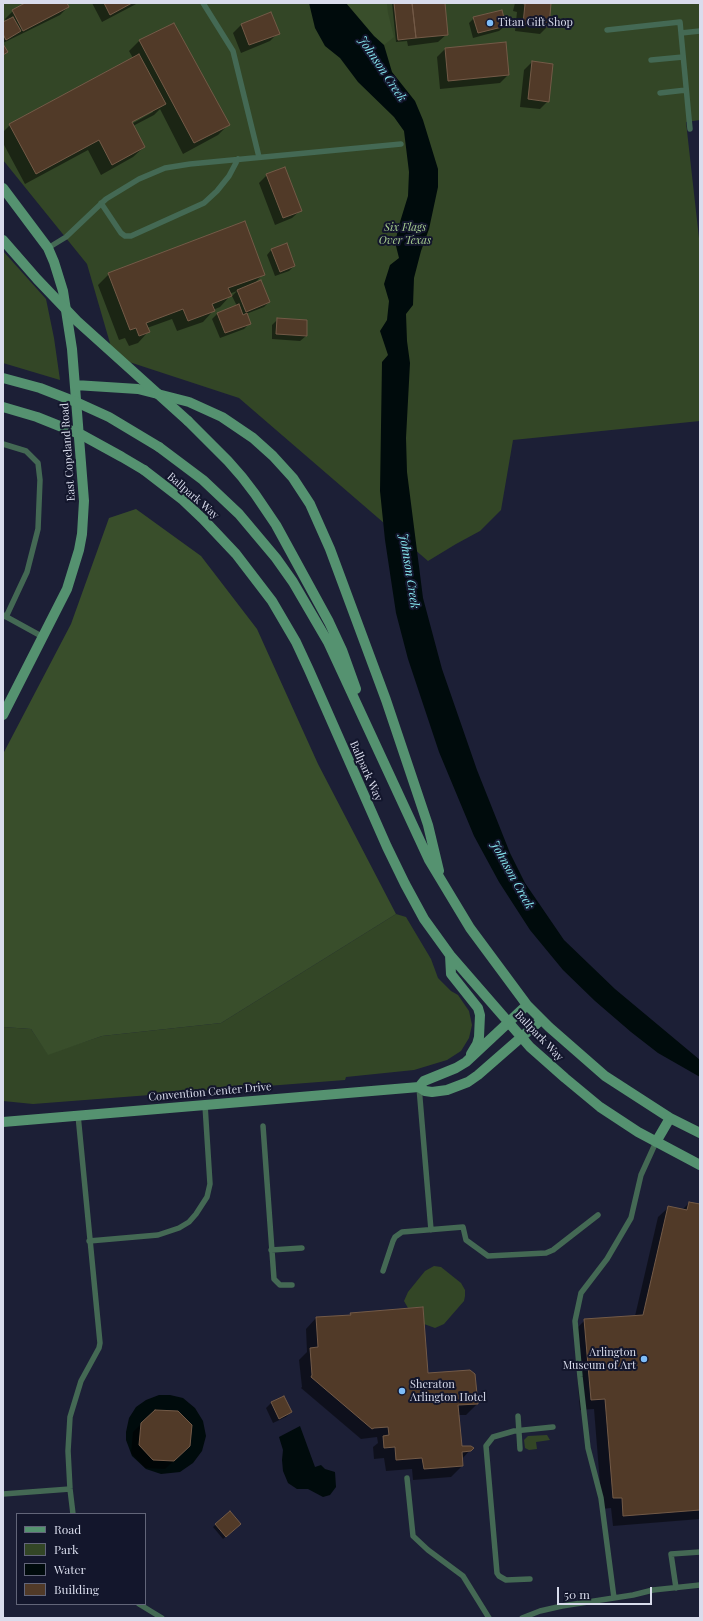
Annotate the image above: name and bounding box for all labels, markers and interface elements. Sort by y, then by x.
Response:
place label: Titan Gift Shop [498,16,573,30]
marker: Titan Gift Shop [485,18,495,28]
water label: Johnson Creek [355,33,409,105]
park label: Six Flags Over Texas [379,221,431,247]
street label: East Copeland Road [58,402,78,502]
street label: Ballpark Way [164,470,222,522]
water label: Johnson Creek [396,532,422,610]
street label: Ballpark Way [347,739,385,803]
water label: Johnson Creek [487,838,537,912]
street label: Ballpark Way [512,1008,566,1064]
street label: Convention Center Drive [148,1080,272,1104]
place label: Arlington Museum of Art [563,1346,636,1372]
marker: Arlington Museum of Art [639,1354,649,1364]
place label: Sheraton Arlington Hotel [410,1378,486,1404]
marker: Sheraton Arlington Hotel [397,1386,407,1396]
legend [16,1513,146,1605]
text: Road [54,1521,81,1537]
text: Park [54,1541,79,1557]
text: Water [54,1561,86,1577]
scale bar [559,1579,654,1605]
text: Building [54,1581,99,1597]
text: 50 m [564,1586,590,1602]

